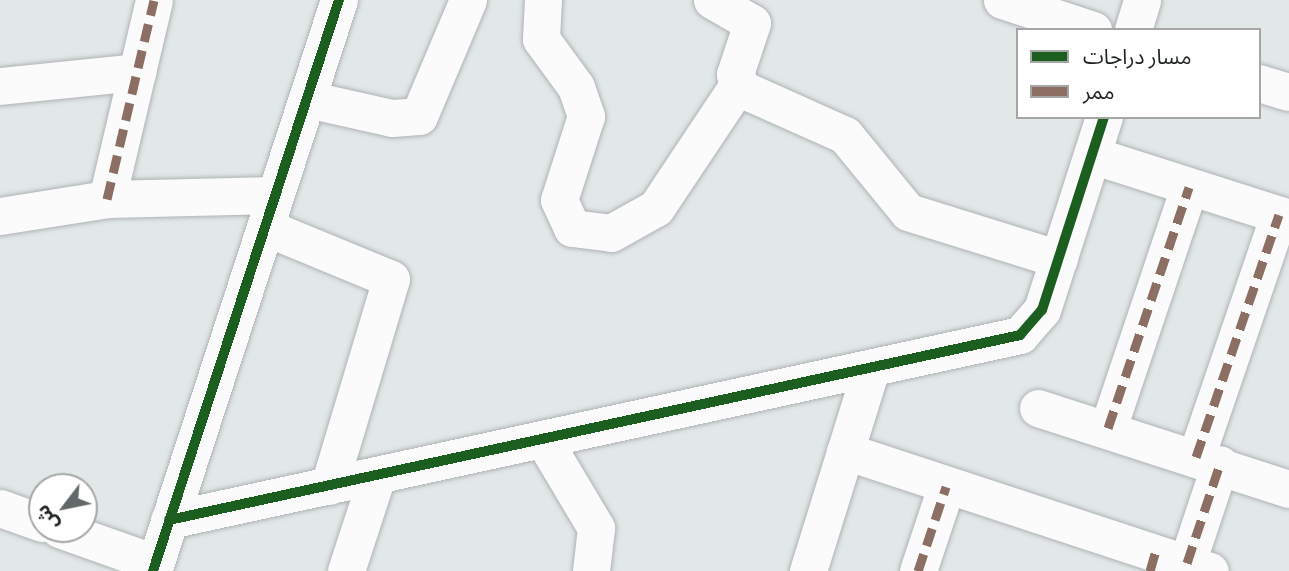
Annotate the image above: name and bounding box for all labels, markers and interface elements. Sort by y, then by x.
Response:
legend [1016,28,1261,119]
text: مسار دراجات [1083,43,1191,68]
text: ممر [1083,78,1114,103]
north arrow [28,473,98,543]
text: ش [30,501,63,535]

